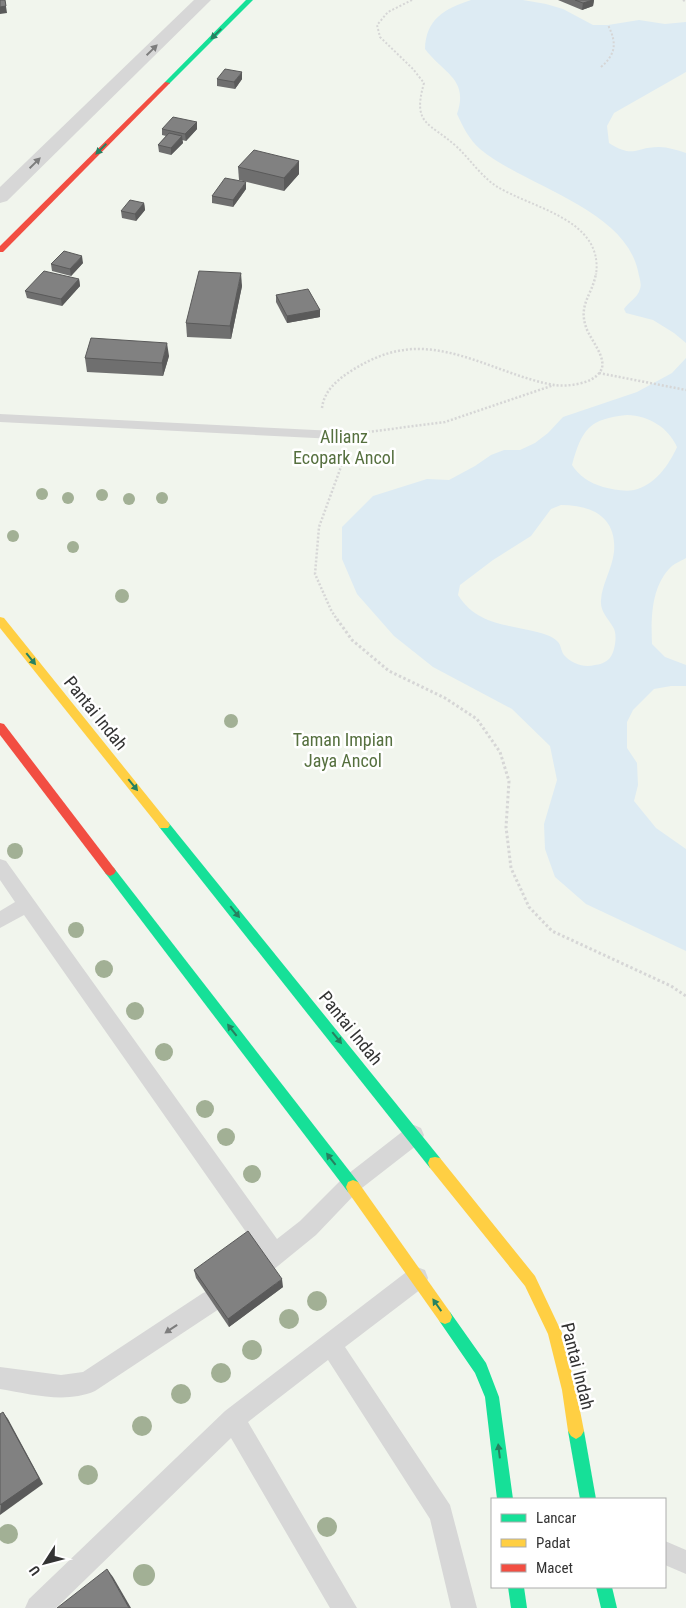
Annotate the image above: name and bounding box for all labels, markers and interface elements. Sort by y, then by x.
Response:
one-way arrow [210,28,222,40]
one-way arrow [145,44,157,56]
one-way arrow [95,143,107,155]
one-way arrow [29,157,41,169]
park label: Allianz Ecopark Ancol [293,426,395,468]
one-way arrow [25,652,36,665]
street label: Pantai Indah [60,672,132,754]
park label: Taman Impian Jaya Ancol [293,729,393,771]
one-way arrow [127,779,138,792]
one-way arrow [229,905,240,918]
street label: Pantai Indah [315,987,387,1069]
one-way arrow [227,1024,238,1037]
one-way arrow [331,1032,342,1045]
one-way arrow [326,1153,337,1166]
one-way arrow [432,1298,442,1312]
street label: Pantai Indah [557,1320,599,1412]
one-way arrow [164,1324,177,1334]
one-way arrow [495,1443,503,1459]
legend [491,1498,666,1588]
text: Lancar [536,1509,577,1527]
text: Padat [536,1534,570,1552]
north arrow [20,1538,70,1588]
text: Macet [536,1559,573,1577]
text: U [26,1563,43,1579]

